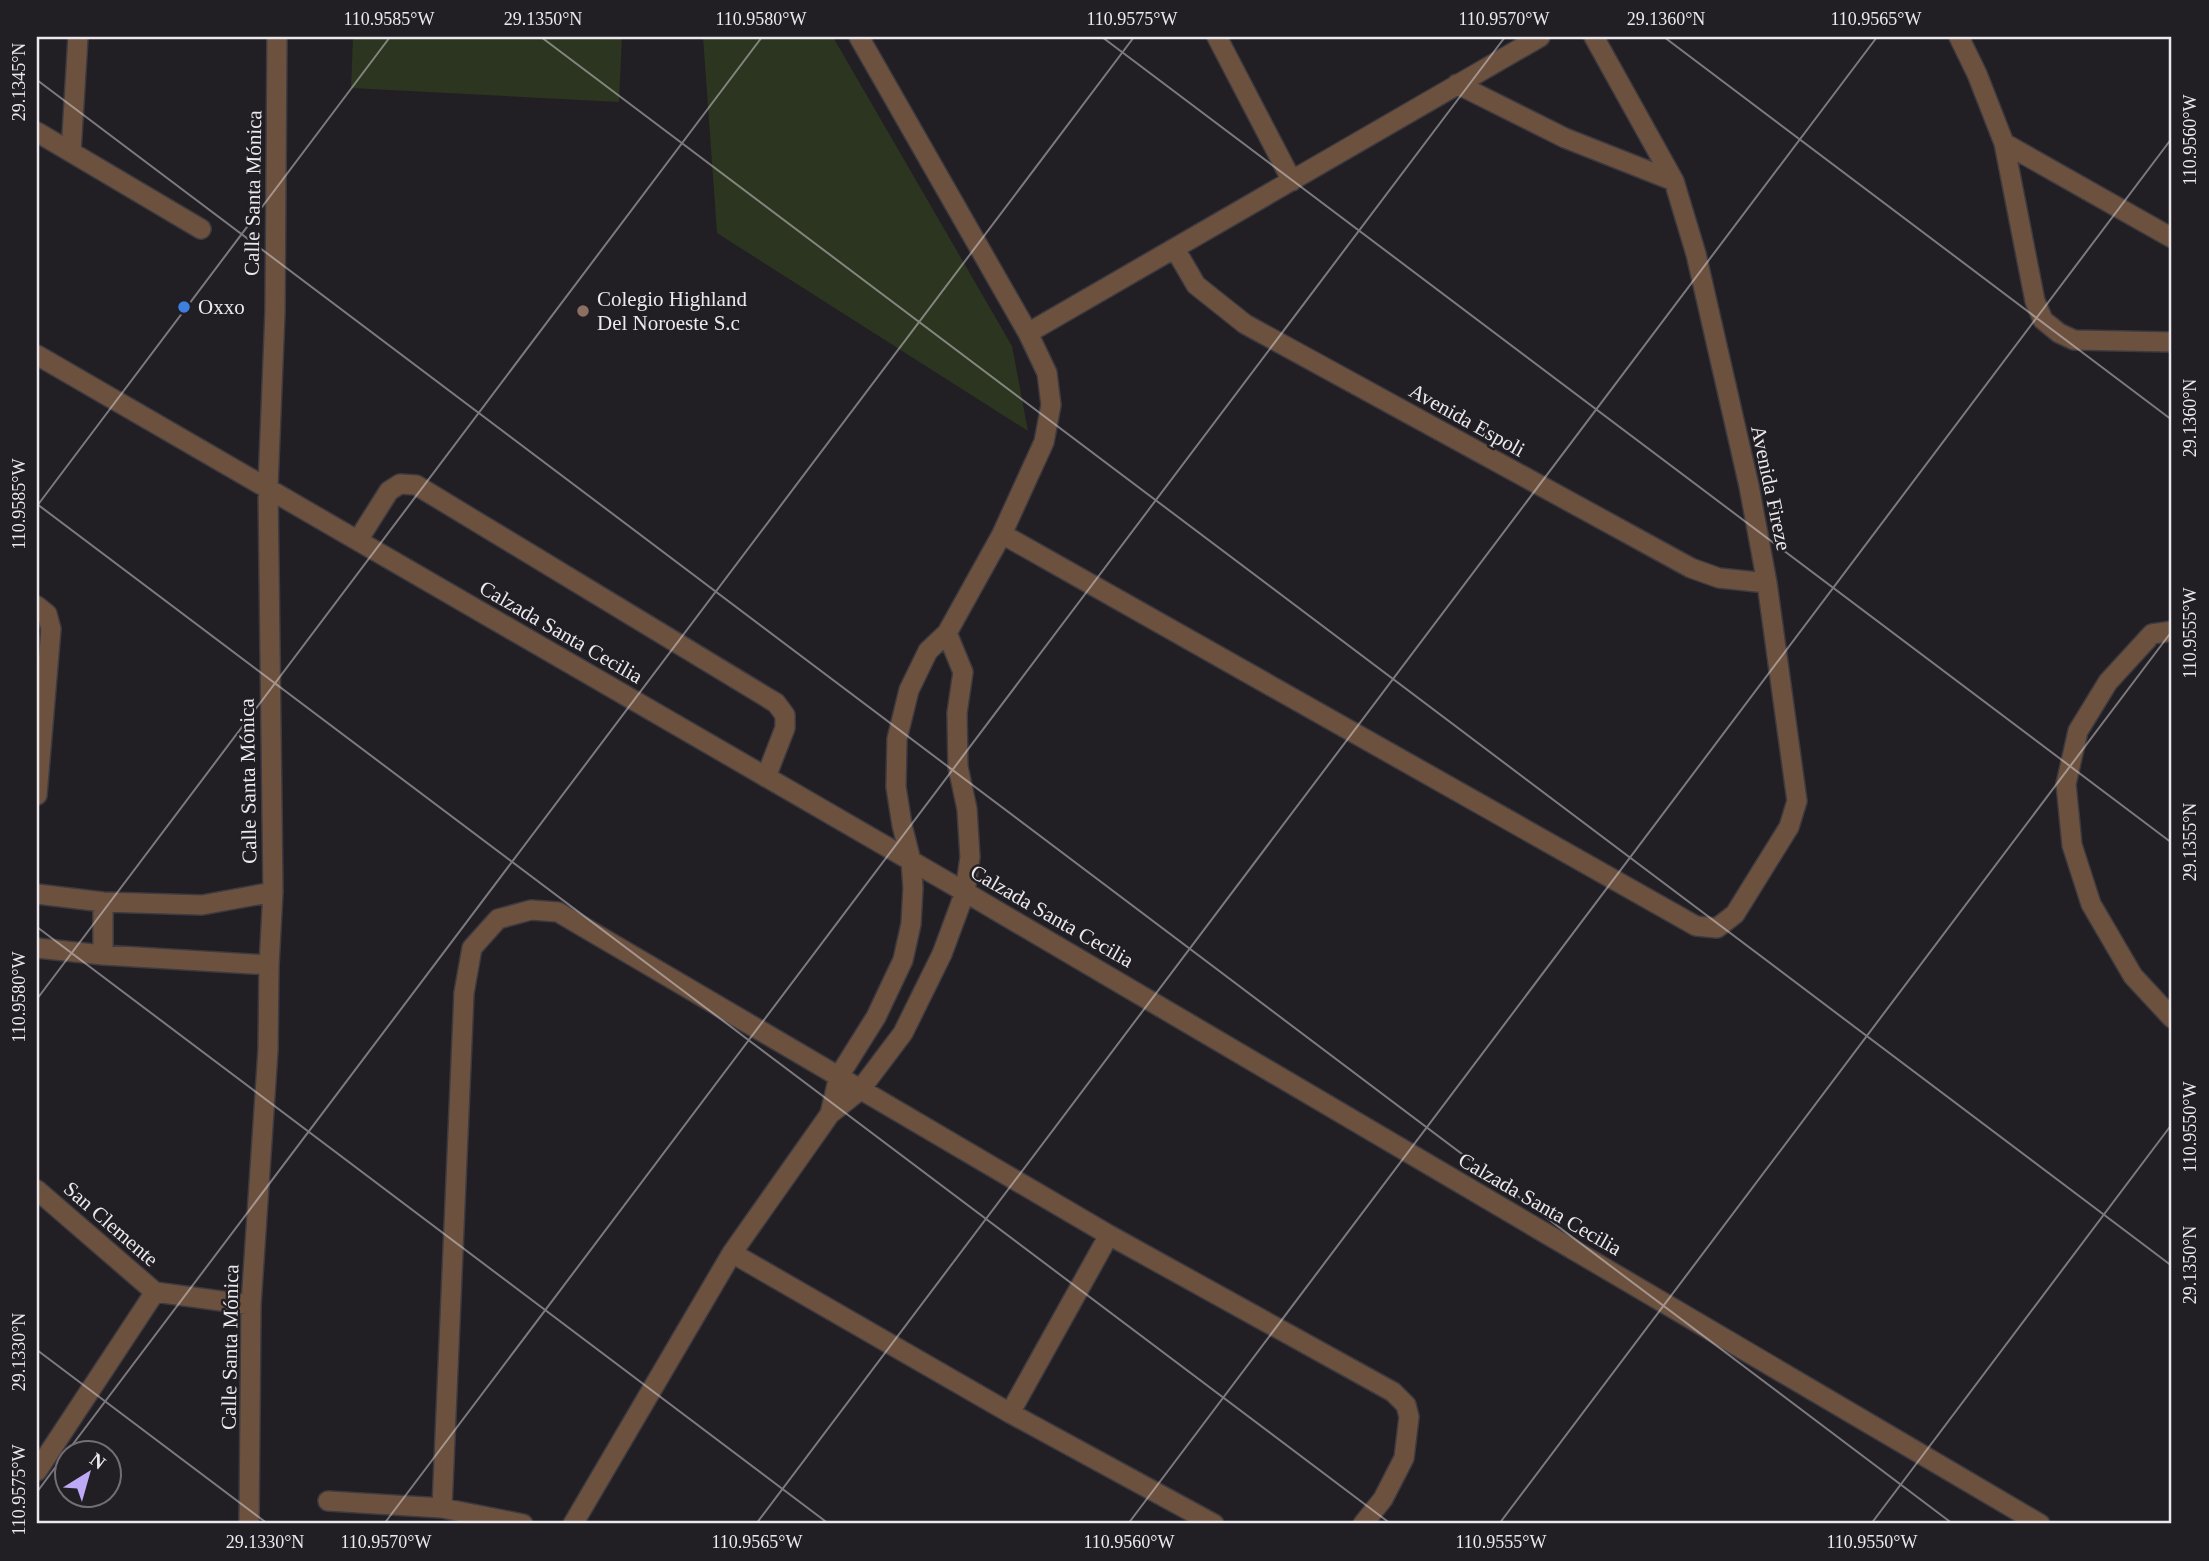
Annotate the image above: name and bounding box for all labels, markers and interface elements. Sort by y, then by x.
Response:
text: 110.9585°W [343,9,435,29]
text: 29.1350°N [504,9,582,29]
text: 110.9580°W [715,9,807,29]
text: 110.9575°W [1086,9,1178,29]
text: 110.9570°W [1458,9,1550,29]
text: 29.1360°N [1627,9,1705,29]
text: 110.9565°W [1830,9,1922,29]
text: 29.1345°N [9,43,29,121]
text: 110.9560°W [2180,94,2200,186]
street label: Calle Santa Mónica [240,109,266,276]
place label: Colegio Highland Del Noroeste S.c [597,287,747,335]
place label: Oxxo [198,295,245,319]
marker: Oxxo [176,299,192,315]
marker: Colegio Highland Del Noroeste S.c [575,303,591,319]
street label: Avenida Espoli [1405,378,1529,462]
text: 29.1360°N [2180,379,2200,457]
street label: Avenida Fireze [1746,423,1796,553]
text: 110.9585°W [9,458,29,550]
street label: Calzada Santa Cecilia [475,576,647,689]
text: 110.9555°W [2180,587,2200,679]
street label: Calle Santa Mónica [235,697,261,864]
text: 29.1355°N [2180,803,2200,881]
street label: Calzada Santa Cecilia [966,860,1138,973]
text: 110.9580°W [9,951,29,1043]
text: 110.9550°W [2180,1081,2200,1173]
street label: Calzada Santa Cecilia [1454,1148,1626,1261]
street label: San Clemente [59,1176,163,1272]
text: 29.1350°N [2180,1226,2200,1304]
street label: Calle Santa Mónica [217,1263,243,1430]
text: 29.1330°N [9,1313,29,1391]
north arrow [52,1438,122,1508]
text: 110.9575°W [9,1444,29,1536]
text: N [86,1448,110,1474]
text: 29.1330°N [226,1532,304,1552]
text: 110.9570°W [340,1532,432,1552]
text: 110.9565°W [711,1532,803,1552]
text: 110.9560°W [1083,1532,1175,1552]
text: 110.9555°W [1455,1532,1547,1552]
text: 110.9550°W [1826,1532,1918,1552]

